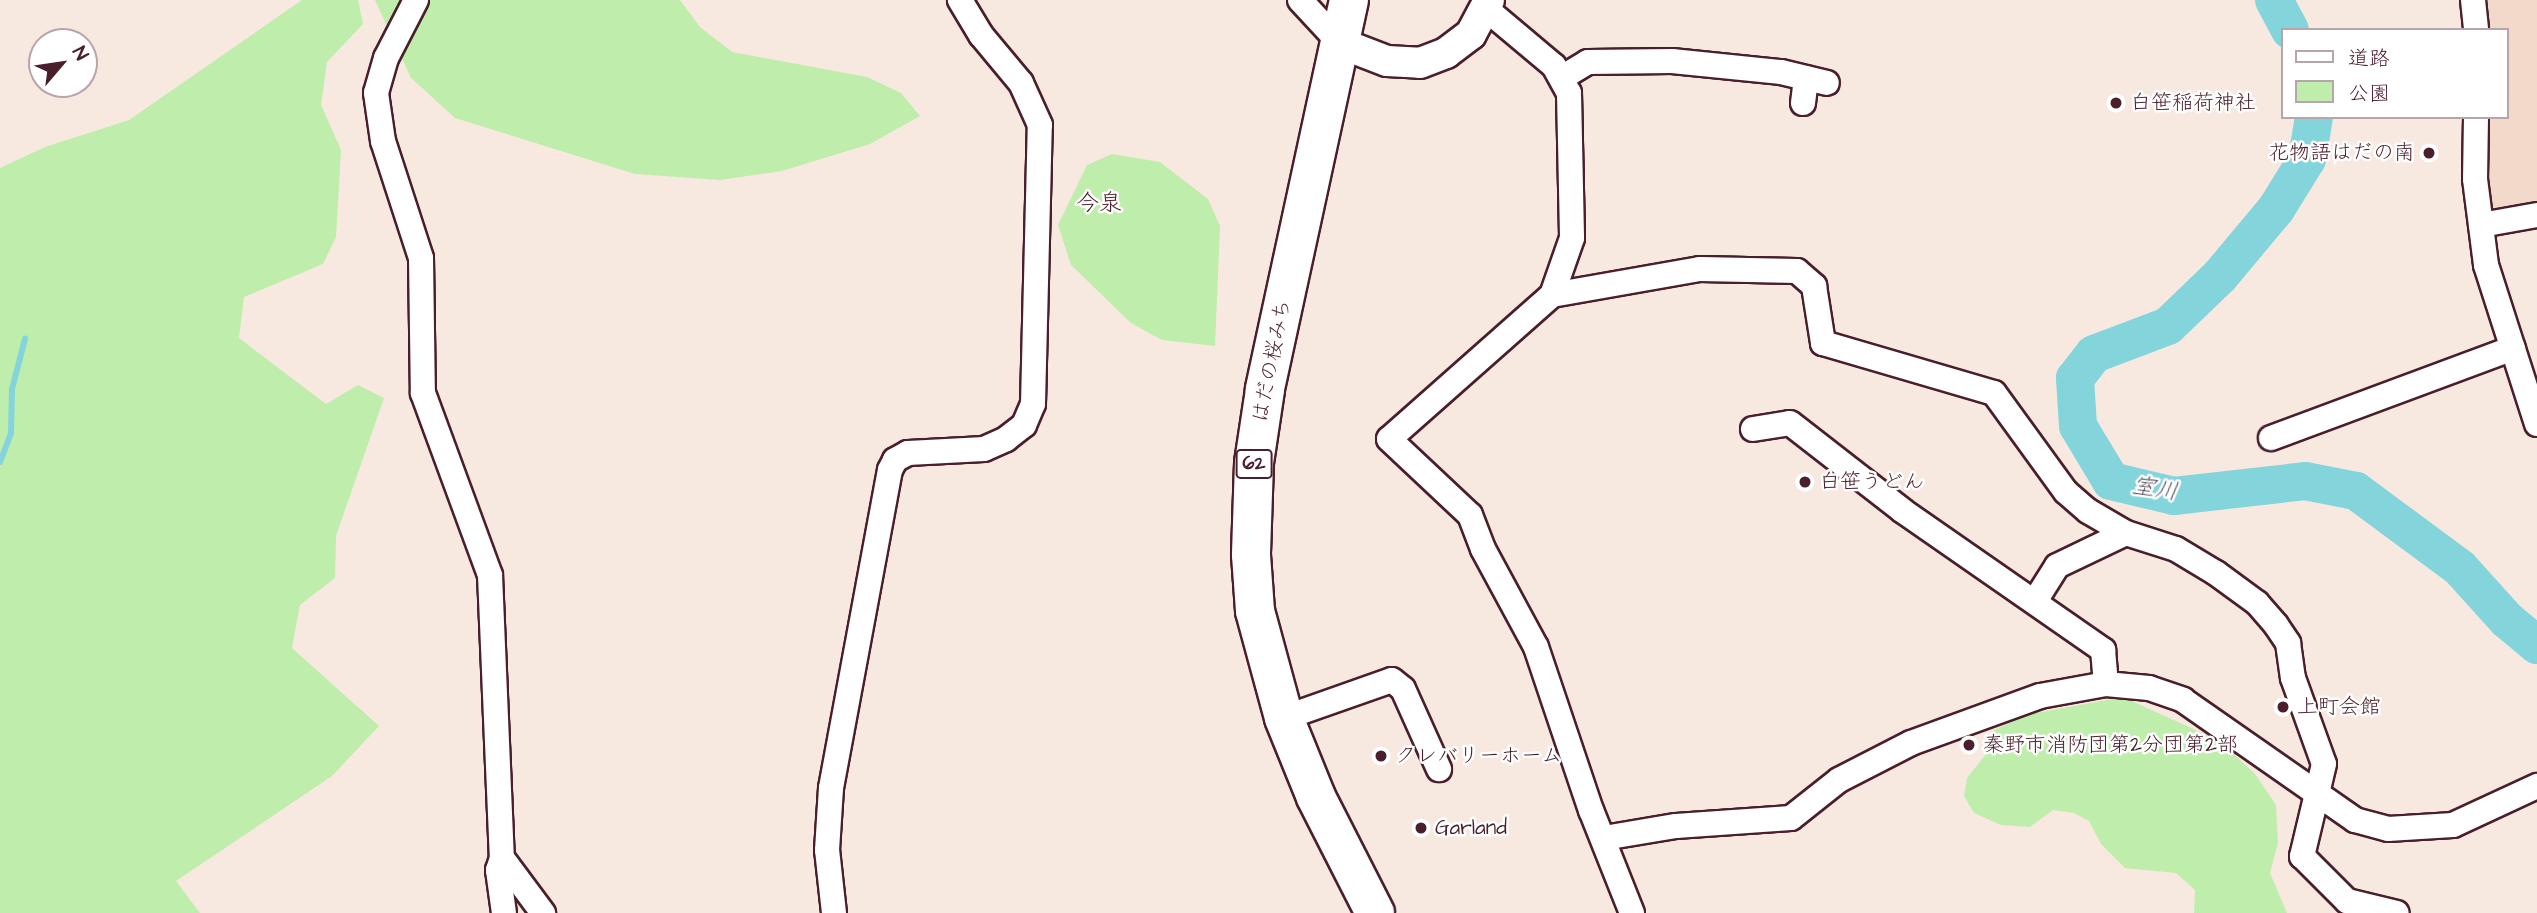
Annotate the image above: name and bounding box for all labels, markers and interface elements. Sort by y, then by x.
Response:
north arrow [28,28,98,98]
legend [2282,28,2509,119]
text: N [65,42,95,65]
text: 道路 [2348,44,2390,73]
text: 公園 [2348,79,2390,108]
place label: 白笹稲荷神社 [2130,90,2256,116]
marker: 白笹稲荷神社 [2108,95,2124,111]
place label: 花物語はだの南 [2268,140,2415,166]
marker: 花物語はだの南 [2421,145,2437,161]
district label: 今泉 [1076,189,1122,217]
street label: はだの桜みち [1248,297,1296,425]
road number: 62 [1235,449,1273,480]
place label: 白笹うどん [1819,469,1924,495]
water label: 室川 [2130,472,2180,506]
marker: 白笹うどん [1797,474,1813,490]
place label: 上町会館 [2297,694,2381,720]
marker: 上町会館 [2275,699,2291,715]
place label: 秦野市消防団第2分団第2部 [1983,732,2238,758]
marker: 秦野市消防団第2分団第2部 [1961,737,1977,753]
place label: クレバリーホーム [1395,743,1563,769]
marker: クレバリーホーム [1373,748,1389,764]
place label: Garland [1435,815,1507,841]
marker: Garland [1413,820,1429,836]

